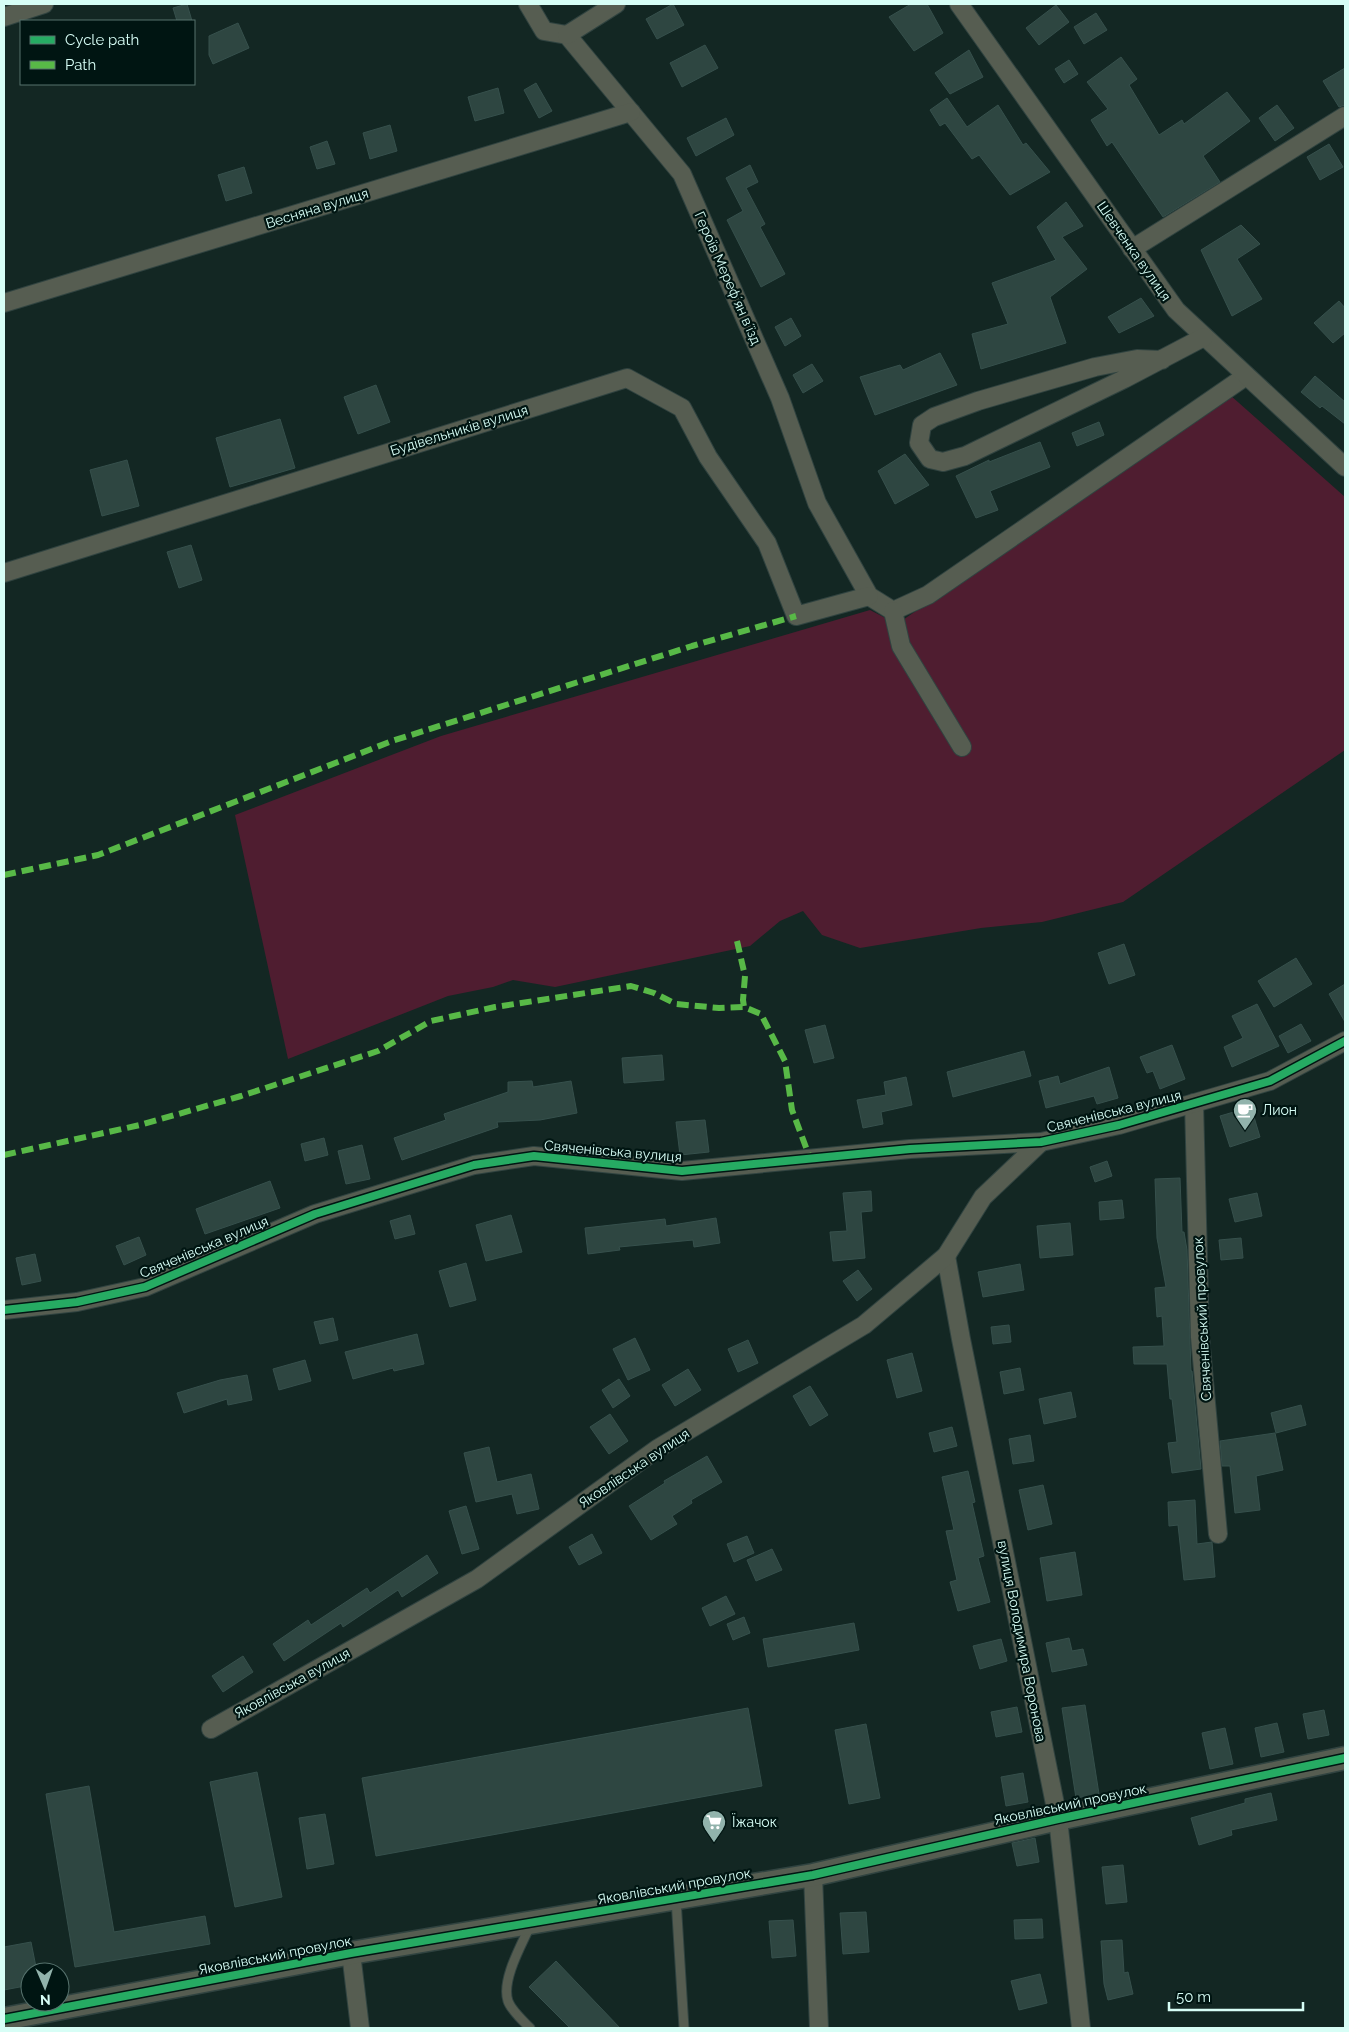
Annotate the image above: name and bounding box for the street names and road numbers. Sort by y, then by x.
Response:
street label: Весняна вулиця [264,185,370,231]
street label: Шевченка вулиця [1094,198,1174,304]
street label: Героїв Мерефʼян вʼїзд [691,209,765,347]
street label: Будівельників вулиця [388,401,530,459]
street label: Свяченівська вулиця [1045,1087,1183,1135]
street label: Свяченівська вулиця [543,1137,683,1165]
street label: Свяченівська вулиця [137,1213,271,1281]
street label: Свяченівський провулок [1190,1237,1214,1401]
street label: Яковлівська вулиця [576,1425,692,1511]
street label: вулиця Володимира Воронова [995,1539,1049,1743]
street label: Яковлівська вулиця [231,1645,353,1721]
street label: Яковлівський провулок [992,1780,1148,1828]
street label: Яковлівський провулок [596,1865,752,1907]
street label: Яковлівський провулок [197,1932,353,1978]

